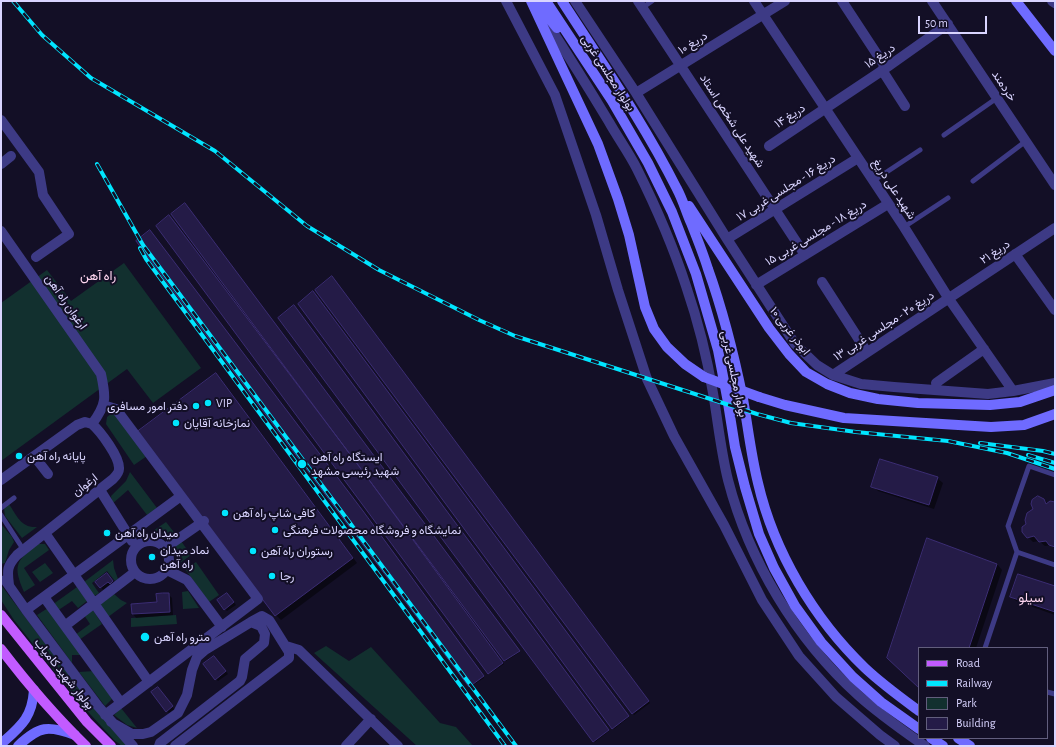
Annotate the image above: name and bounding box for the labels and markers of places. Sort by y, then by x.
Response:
place label: VIP [216,396,232,410]
marker: VIP [203,398,213,408]
place label: دفتر امور مسافری [107,399,188,413]
marker: دفتر امور مسافری [191,401,201,411]
place label: نمازخانه آقایان [184,416,250,430]
marker: نمازخانه آقایان [171,418,181,428]
place label: پایانه راه آهن [27,449,86,463]
place label: ایستگاه راه آهن شهید رئیسی مشهد [311,450,399,478]
marker: پایانه راه آهن [14,451,24,461]
marker: ایستگاه راه آهن شهید رئیسی مشهد [296,458,308,470]
place label: کافی شاپ راه آهن [233,506,315,520]
marker: کافی شاپ راه آهن [220,508,230,518]
place label: نمایشگاه و فروشگاه محصولات فرهنگی [283,523,461,537]
marker: نمایشگاه و فروشگاه محصولات فرهنگی [270,525,280,535]
place label: میدان راه آهن [115,526,178,540]
marker: میدان راه آهن [102,528,112,538]
place label: نماد میدان راه آهن [160,543,209,571]
place label: رستوران راه آهن [261,544,333,558]
marker: رستوران راه آهن [248,546,258,556]
marker: نماد میدان راه آهن [147,552,157,562]
place label: رجا [280,569,294,583]
marker: رجا [267,571,277,581]
place label: مترو راه آهن [154,630,210,644]
marker: مترو راه آهن [139,631,151,643]

